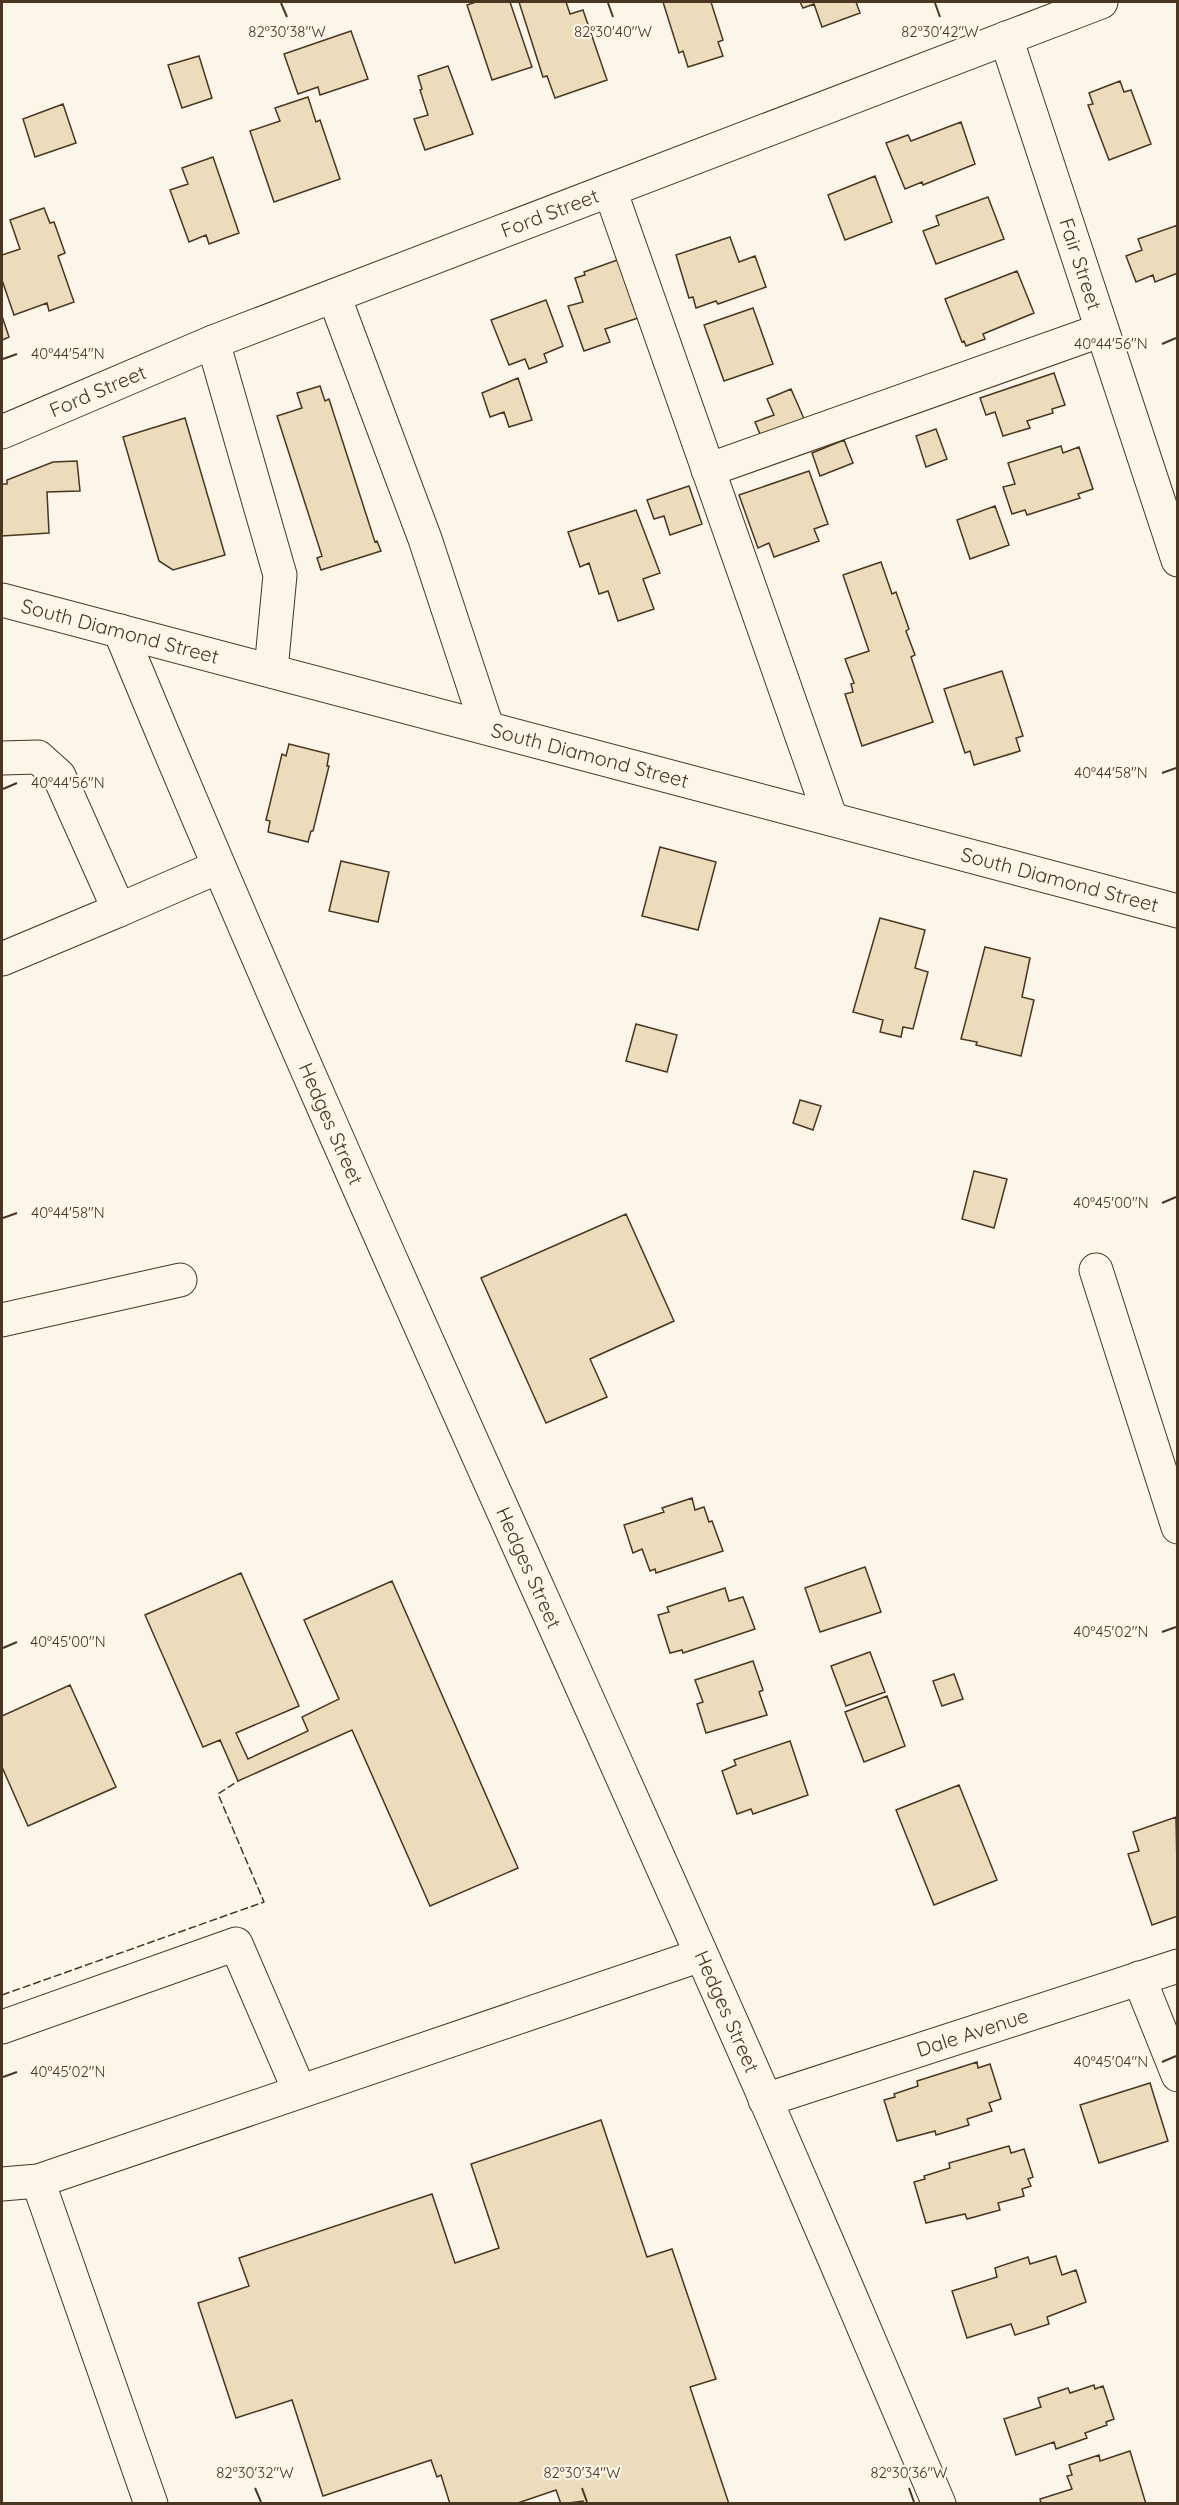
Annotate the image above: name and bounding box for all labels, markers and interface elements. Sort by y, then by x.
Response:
text: 82°30'38"W [248,22,326,41]
text: 82°30'40"W [574,22,653,41]
text: 82°30'42"W [901,22,979,41]
street label: Ford Street [497,182,602,243]
street label: Fair Street [1054,215,1108,313]
text: 40°44'56"N [1074,334,1148,353]
text: 40°44'54"N [31,344,105,363]
street label: Ford Street [45,359,150,422]
street label: South Diamond Street [19,593,222,669]
street label: South Diamond Street [488,717,692,793]
text: 40°44'58"N [1074,763,1148,782]
text: 40°44'56"N [31,773,105,792]
street label: South Diamond Street [958,841,1161,917]
street label: Hedges Street [294,1059,369,1189]
text: 40°45'00"N [1073,1193,1149,1212]
text: 40°44'58"N [31,1203,105,1222]
street label: Hedges Street [491,1503,567,1633]
text: 40°45'02"N [1074,1622,1148,1641]
text: 40°45'00"N [30,1632,106,1651]
street label: Hedges Street [689,1946,765,2076]
street label: Dale Avenue [913,2002,1031,2062]
text: 40°45'04"N [1074,2052,1148,2071]
text: 40°45'02"N [31,2062,105,2081]
text: 82°30'32"W [216,2463,294,2482]
text: 82°30'34"W [543,2463,621,2482]
text: 82°30'36"W [870,2463,948,2482]

